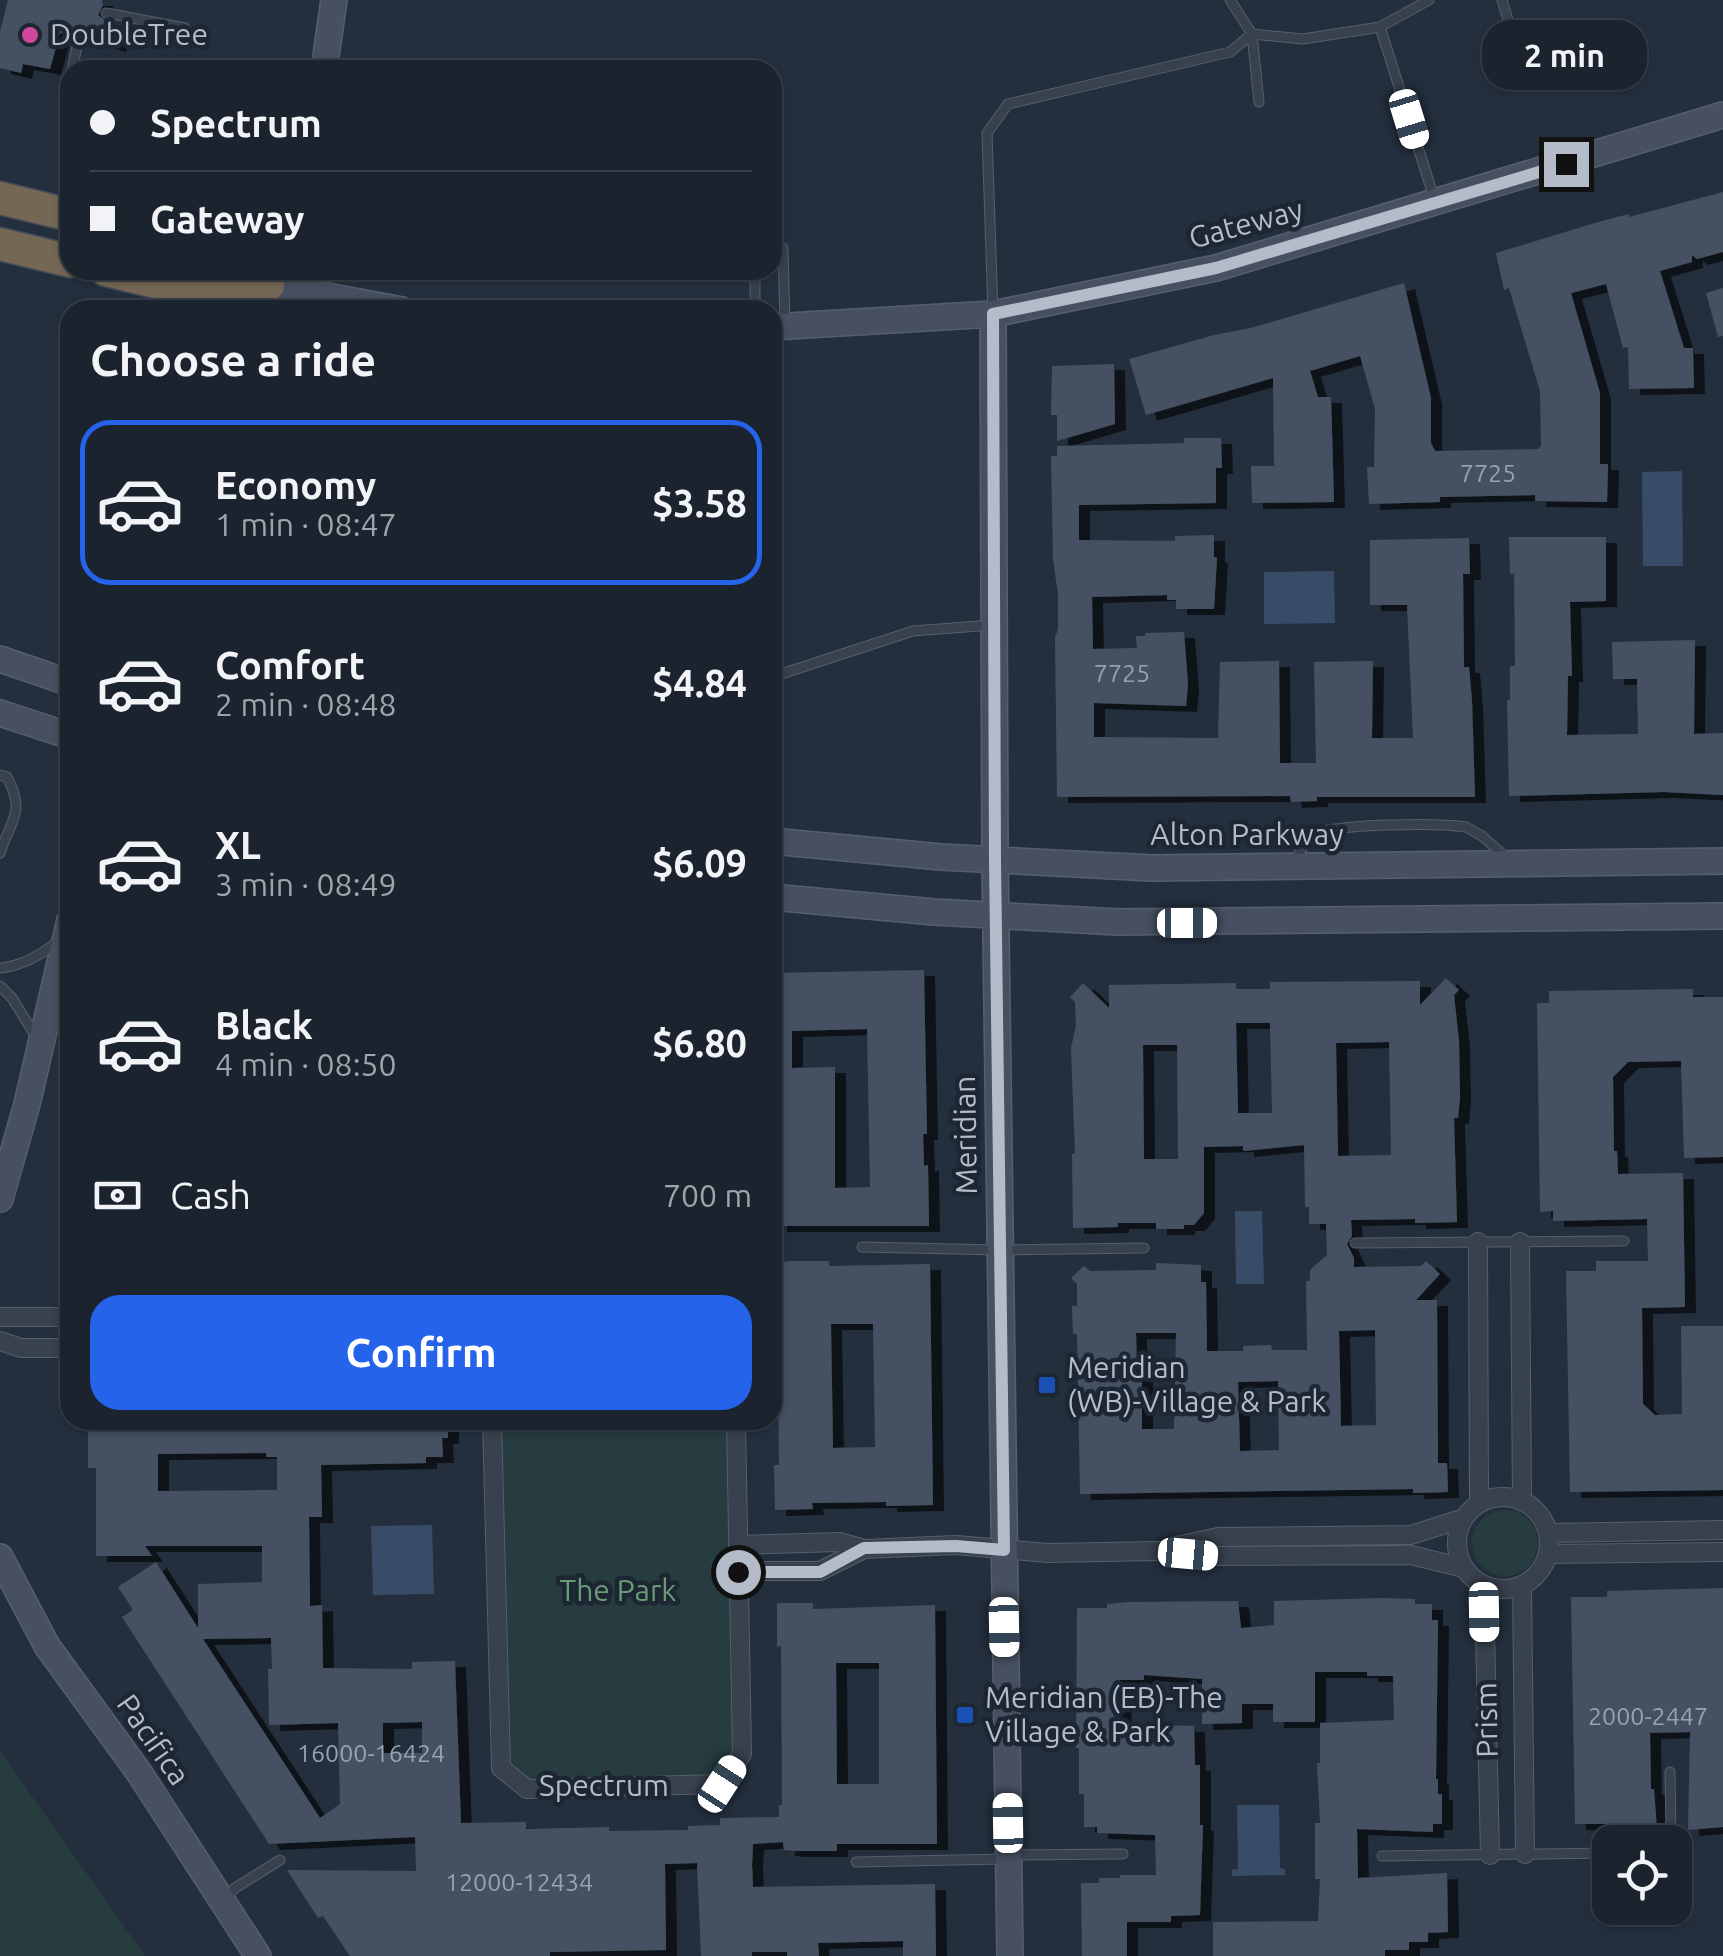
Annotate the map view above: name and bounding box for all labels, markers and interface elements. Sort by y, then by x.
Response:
place label: DoubleTree [50,17,208,51]
callout: 2 min [1484,19,1648,89]
marker: DoubleTree [19,24,41,46]
text: 2 min [1524,37,1605,73]
car [1386,86,1432,152]
text: Spectrum [150,102,322,144]
route end [1544,142,1589,187]
street label: Gateway [1185,192,1307,255]
text: Gateway [150,198,304,240]
text: Choose a ride [90,334,376,385]
icon: car [95,458,185,548]
house number: 7725 [1460,459,1516,487]
text: Economy [215,464,376,506]
text: $3.58 [652,482,747,524]
text: 1 min · 08:47 [215,506,397,542]
icon: car [95,638,185,728]
text: Comfort [215,644,365,686]
house number: 7725 [1094,659,1150,687]
text: $4.84 [652,662,747,704]
text: 2 min · 08:48 [215,686,397,722]
street label: Alton Parkway [1150,817,1344,851]
icon: car [95,818,185,908]
text: XL [215,824,261,866]
text: $6.09 [652,842,747,884]
text: 3 min · 08:49 [215,866,397,902]
car [1157,908,1217,938]
icon: car [95,998,185,1088]
text: Black [215,1004,313,1046]
text: $6.80 [652,1022,747,1064]
text: 4 min · 08:50 [215,1046,397,1082]
street label: Meridian [947,1075,983,1195]
icon: cash [90,1168,145,1223]
text: Cash [170,1174,251,1216]
text: 700 m [663,1177,752,1213]
button: Confirm [90,1295,752,1410]
place label: Meridian (WB)-Village & Park [1067,1350,1326,1418]
marker: Meridian (WB)-Village & Park [1036,1374,1058,1396]
car [1157,1536,1219,1572]
route start [716,1550,761,1595]
park label: The Park [560,1573,676,1607]
car [1468,1582,1500,1642]
car [988,1597,1020,1657]
place label: Meridian (EB)-The Village & Park [985,1680,1223,1748]
street label: Prism [1468,1682,1504,1758]
street label: Pacifica [111,1688,197,1791]
house number: 2000-2447 [1588,1702,1708,1730]
marker: Meridian (EB)-The Village & Park [954,1704,976,1726]
house number: 16000-16424 [297,1739,445,1767]
car [693,1751,751,1817]
street label: Spectrum [539,1768,669,1802]
car [992,1793,1024,1853]
map controls [1592,1825,1692,1925]
button: locate [1592,1825,1692,1925]
house number: 12000-12434 [445,1868,593,1896]

